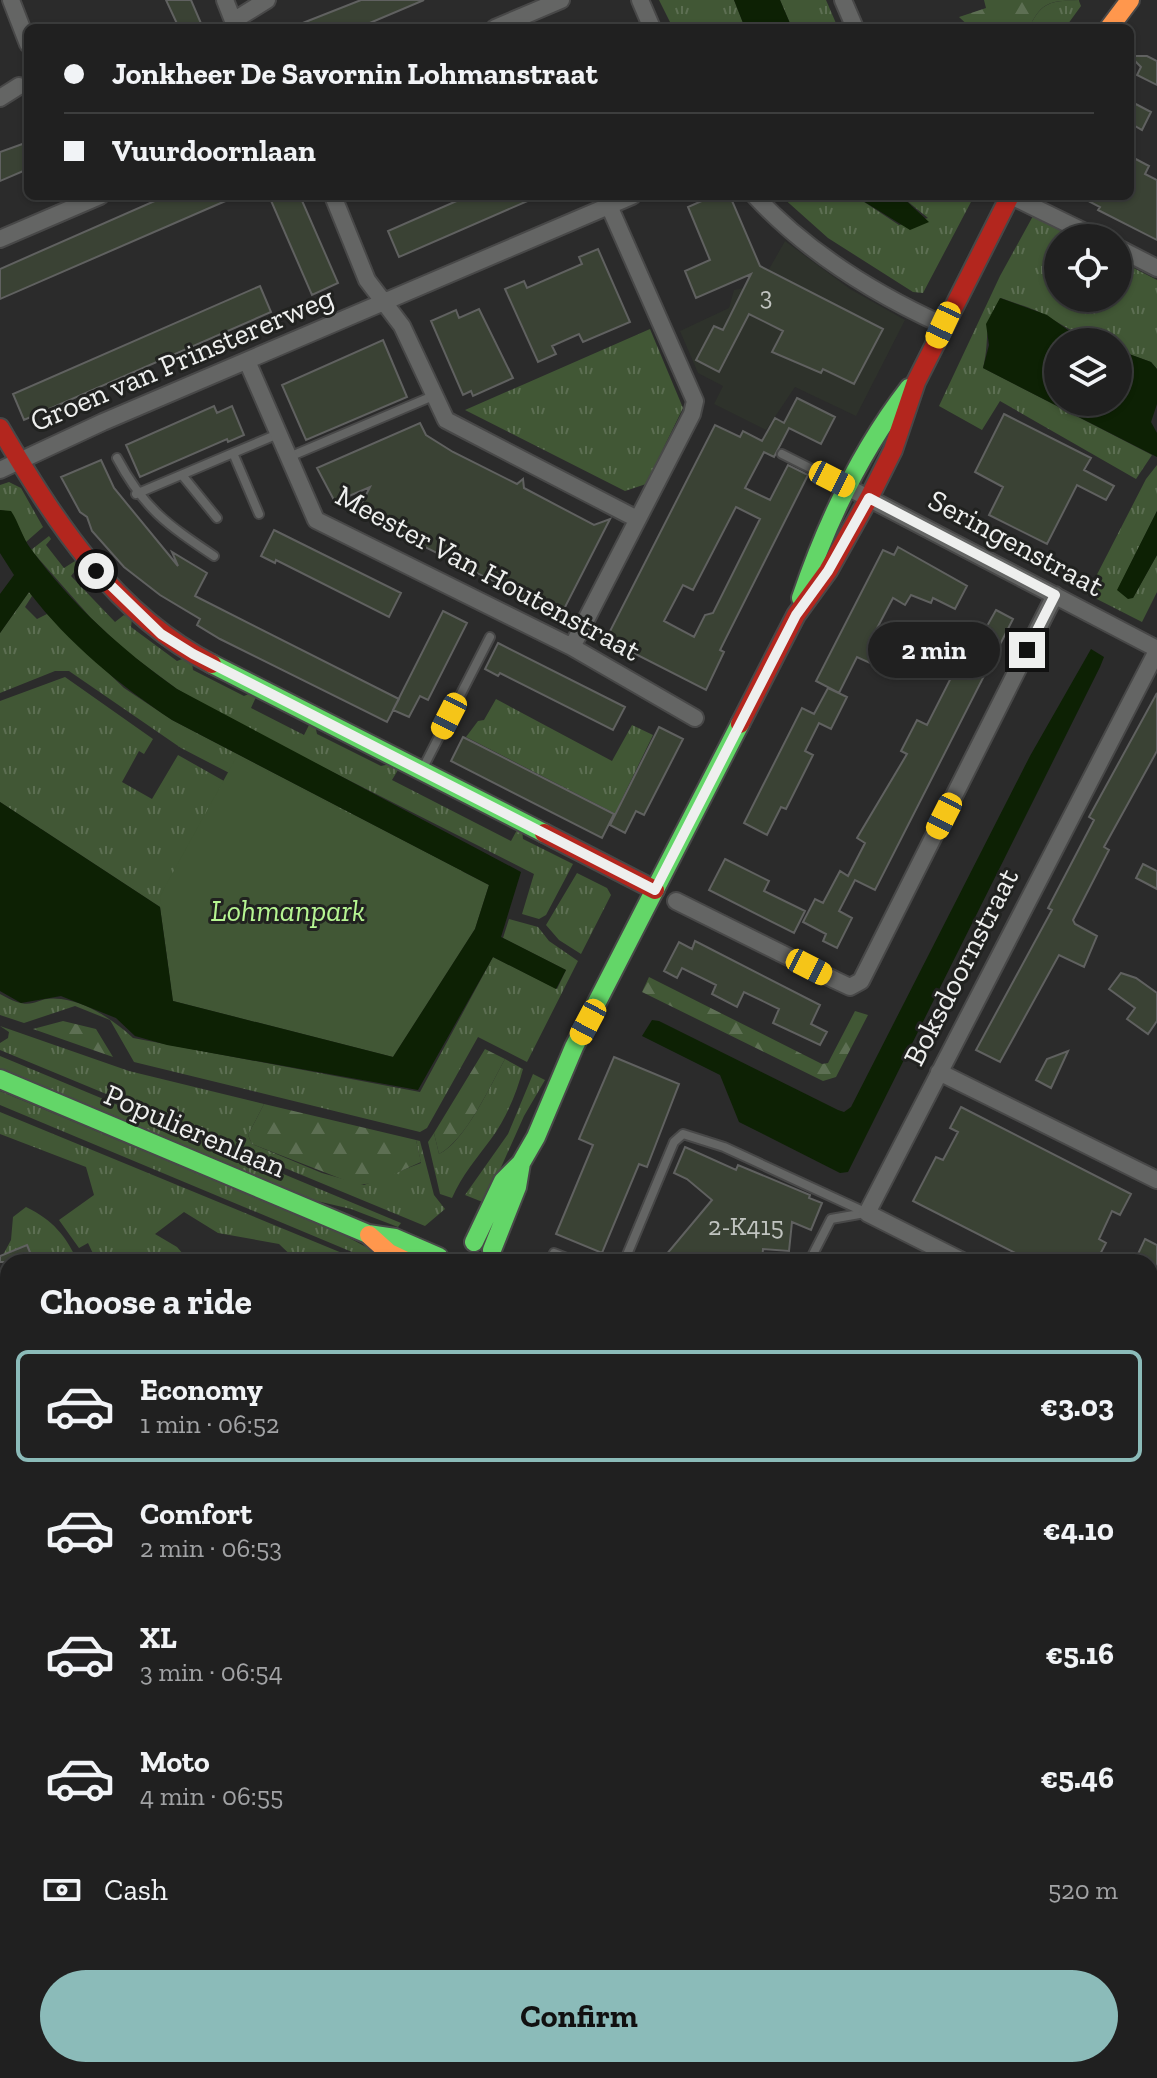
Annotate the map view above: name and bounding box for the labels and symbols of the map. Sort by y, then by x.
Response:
street label: Groen van Prinstererweg [25,279,339,439]
house number: 3 [760,280,772,312]
car [922,298,964,352]
car [805,457,859,501]
street label: Meester Van Houtenstraat [330,477,646,669]
street label: Seringenstraat [922,482,1110,604]
route start [78,553,114,589]
callout: 2 min [867,622,999,678]
route end [1009,632,1045,668]
car [427,689,471,743]
car [922,789,966,843]
street label: Boksdoornstraat [896,862,1026,1072]
park label: Lohmanpark [211,893,365,929]
car [782,945,836,989]
car [566,995,610,1049]
street label: Populierenlaan [99,1077,291,1185]
house number: 2-K415 [708,1210,784,1242]

